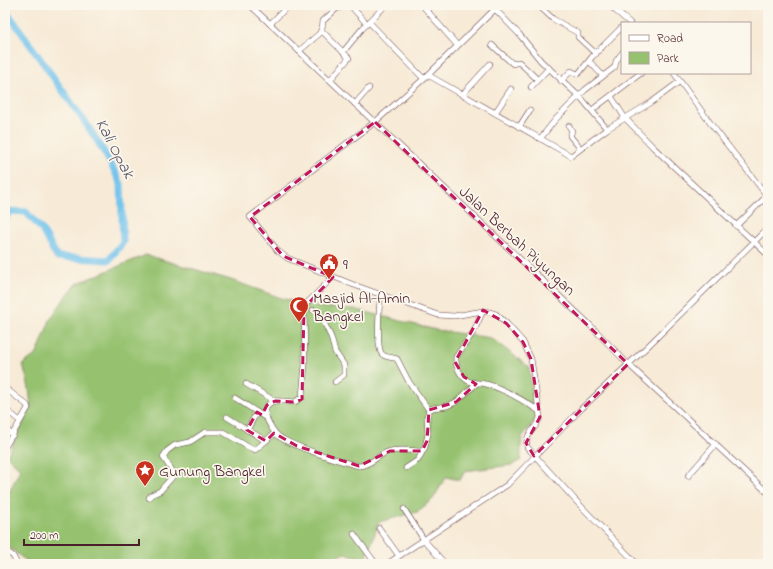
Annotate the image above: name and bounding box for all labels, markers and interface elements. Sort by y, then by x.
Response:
legend [621,22,751,74]
text: Road [657,30,683,48]
text: Park [657,50,679,68]
water label: Kali Opak [88,114,142,184]
street label: Jalan Berbah Piyungan [453,181,580,302]
public building icon: 9 [318,252,340,280]
place label: 9 [343,253,348,277]
place label: Masjid Al-Amin Bangkel [312,287,410,329]
mosque icon: Masjid Al-Amin Bangkel [288,295,310,323]
place icon: Gunung Bangkel [134,459,156,487]
place label: Gunung Bangkel [159,460,265,484]
scale bar [24,521,139,547]
text: 200 m [30,527,59,545]

